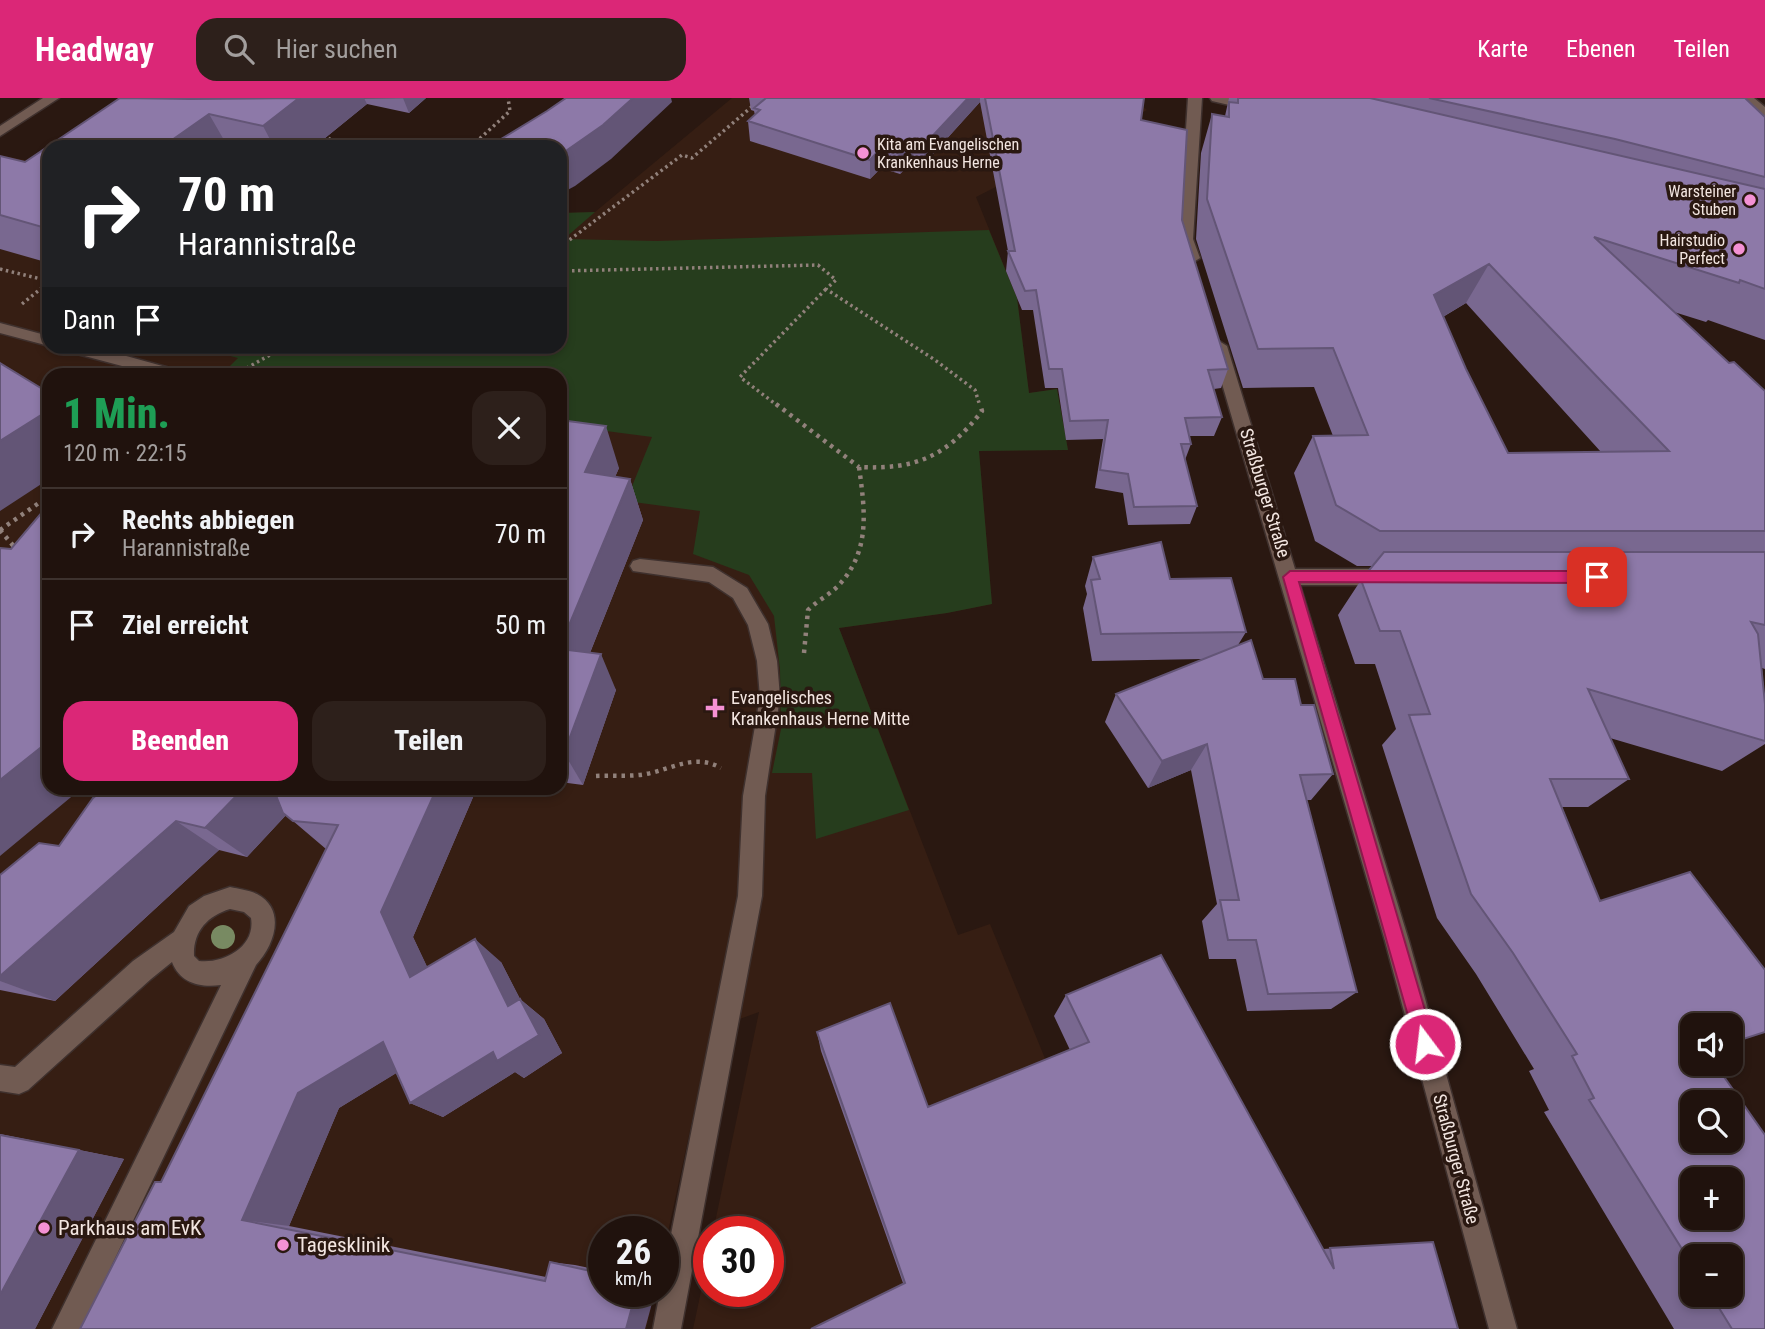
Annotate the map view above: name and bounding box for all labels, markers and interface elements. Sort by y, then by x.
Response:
search box [196,18,686,81]
text: Headway [35,30,154,69]
icon: search [220,30,258,68]
text: Hier suchen [276,34,398,64]
text: Karte [1477,35,1528,63]
text: Ebenen [1566,35,1636,63]
text: Teilen [1674,35,1730,63]
place label: Kita am Evangelischen Krankenhaus Herne [877,135,1019,172]
marker: Kita am Evangelischen Krankenhaus Herne [855,145,871,161]
text: 70 m [178,166,275,223]
icon: right [63,168,154,259]
place label: Warsteiner Stuben [1668,182,1736,219]
marker: Warsteiner Stuben [1742,192,1758,208]
text: Harannistraße [178,225,356,263]
place label: Hairstudio Perfect [1659,231,1725,268]
marker: Hairstudio Perfect [1731,241,1747,257]
icon: arrive [129,301,167,339]
text: Dann [63,305,115,335]
text: 1 Min. [63,389,170,438]
button: close [472,391,546,465]
street label: Straßburger Straße [1236,426,1295,560]
text: 120 m · 22:15 [63,440,187,467]
text: Rechts abbiegen [122,505,295,535]
icon: right [63,515,101,553]
text: 70 m [495,519,546,549]
text: Harannistraße [122,535,250,562]
pin [1567,547,1627,607]
icon: arrive [1578,558,1616,596]
icon: arrive [63,606,101,644]
text: Ziel erreicht [122,610,248,640]
text: 50 m [495,610,546,640]
place label: Evangelisches Krankenhaus Herne Mitte [731,687,910,729]
marker: Evangelisches Krankenhaus Herne Mitte [705,698,725,718]
button: Beenden [63,701,298,781]
button: Teilen [312,701,546,781]
position arrow [1388,1007,1462,1081]
map controls [1680,1013,1743,1307]
button: sound [1680,1013,1743,1076]
button: search [1680,1090,1743,1153]
street label: Straßburger Straße [1429,1091,1484,1226]
button: + [1680,1167,1743,1230]
place label: Parkhaus am EvK [58,1216,202,1240]
speed limit sign: 30 [693,1216,784,1307]
marker: Parkhaus am EvK [36,1220,52,1236]
text: 26 [616,1232,651,1273]
place label: Tagesklinik [297,1233,391,1257]
marker: Tagesklinik [275,1237,291,1253]
button: − [1680,1244,1743,1307]
text: km/h [615,1268,652,1289]

